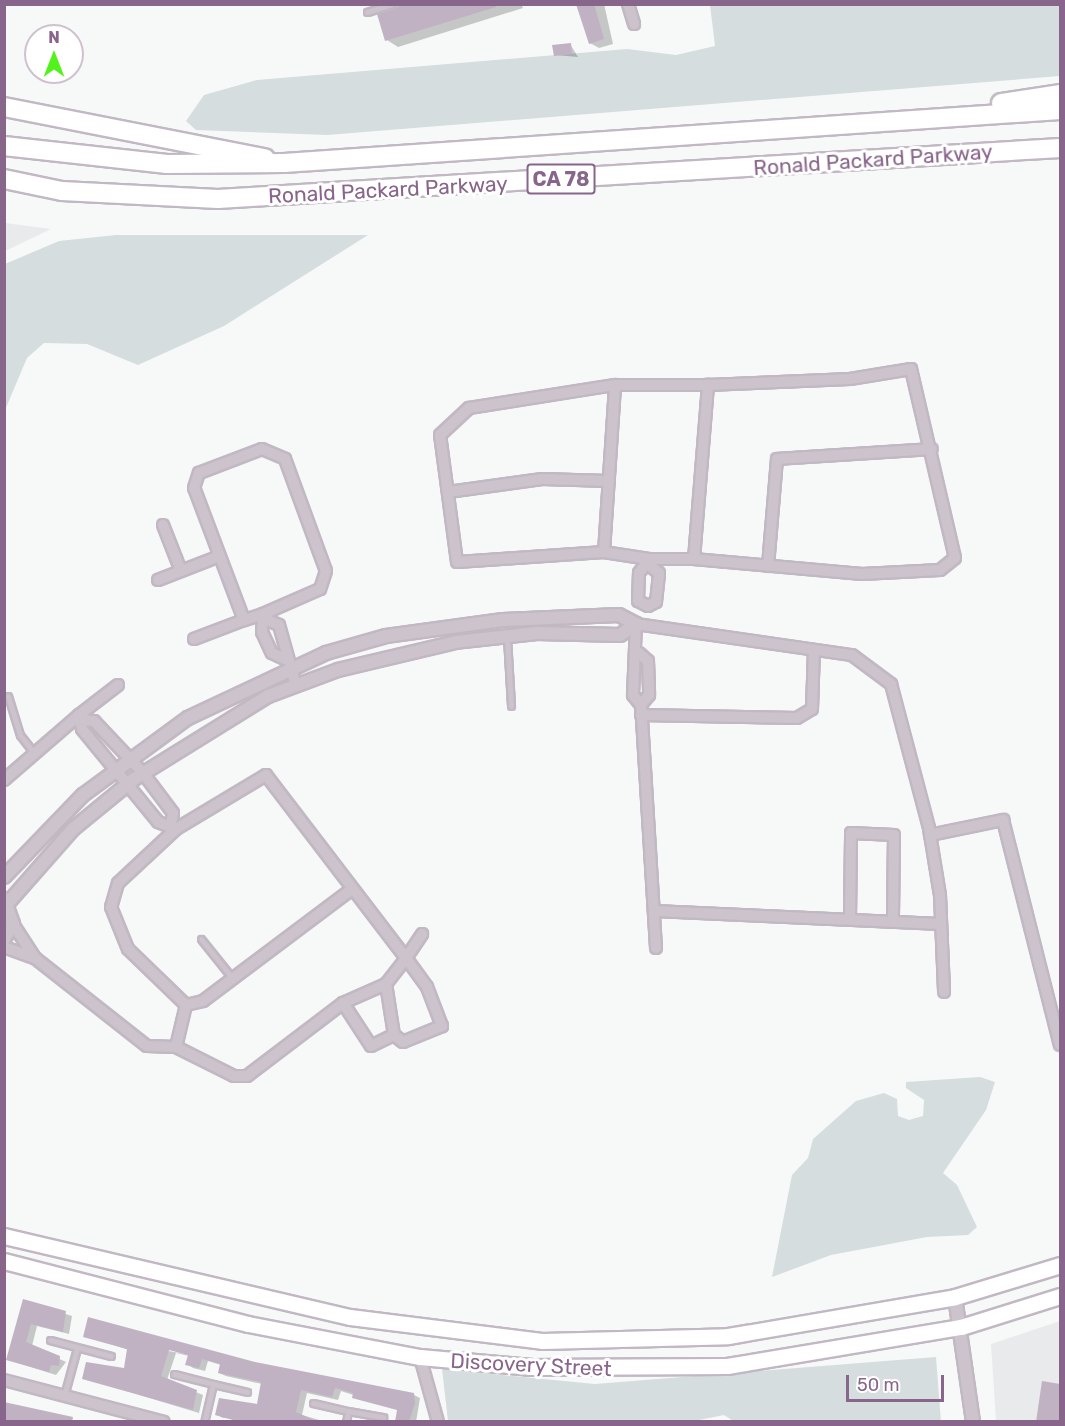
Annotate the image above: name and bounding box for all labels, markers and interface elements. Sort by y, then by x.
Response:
north arrow [24,24,84,84]
text: N [48,28,60,47]
street label: Ronald Packard Parkway [752,139,994,181]
road number: CA 78 [525,162,597,196]
street label: Ronald Packard Parkway [268,171,508,209]
street label: Discovery Street [449,1348,613,1382]
scale bar [849,1363,946,1401]
text: 50 m [857,1374,900,1396]

